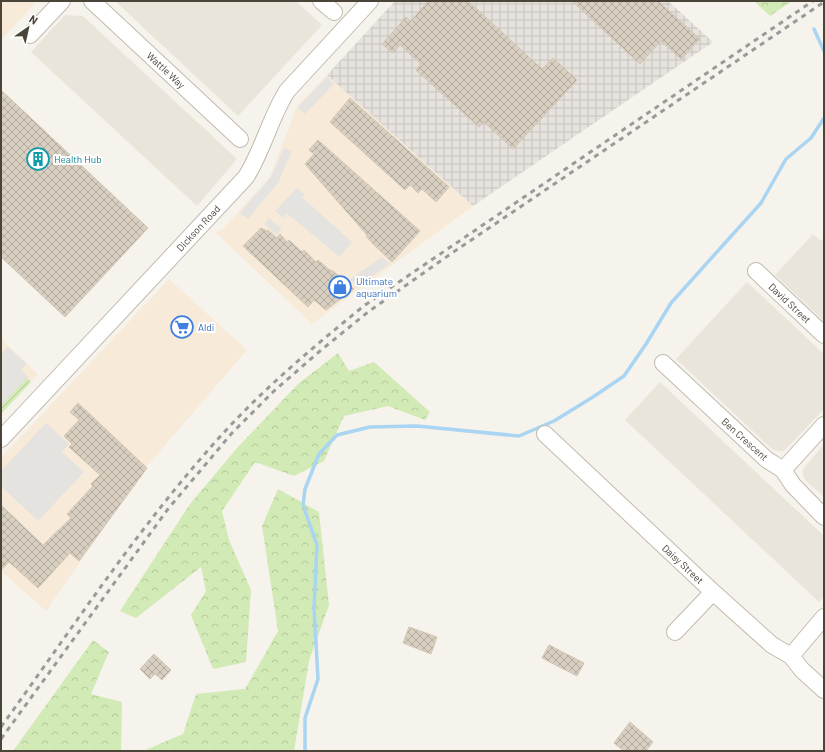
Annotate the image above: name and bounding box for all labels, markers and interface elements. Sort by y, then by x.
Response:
north arrow [8,8,48,48]
text: N [27,12,41,27]
street label: Wattle Way [144,49,188,91]
building icon: Health Hub [25,146,51,172]
place label: Health Hub [54,153,102,165]
street label: Dickson Road [174,202,222,254]
shop icon: Ultimate aquarium [327,274,353,300]
place label: Ultimate aquarium [356,275,397,299]
street label: David Street [766,280,814,326]
supermarket icon: Aldi [169,314,195,340]
place label: Aldi [198,321,214,333]
street label: Ben Crescent [719,415,771,463]
street label: Daisy Street [660,542,706,586]

